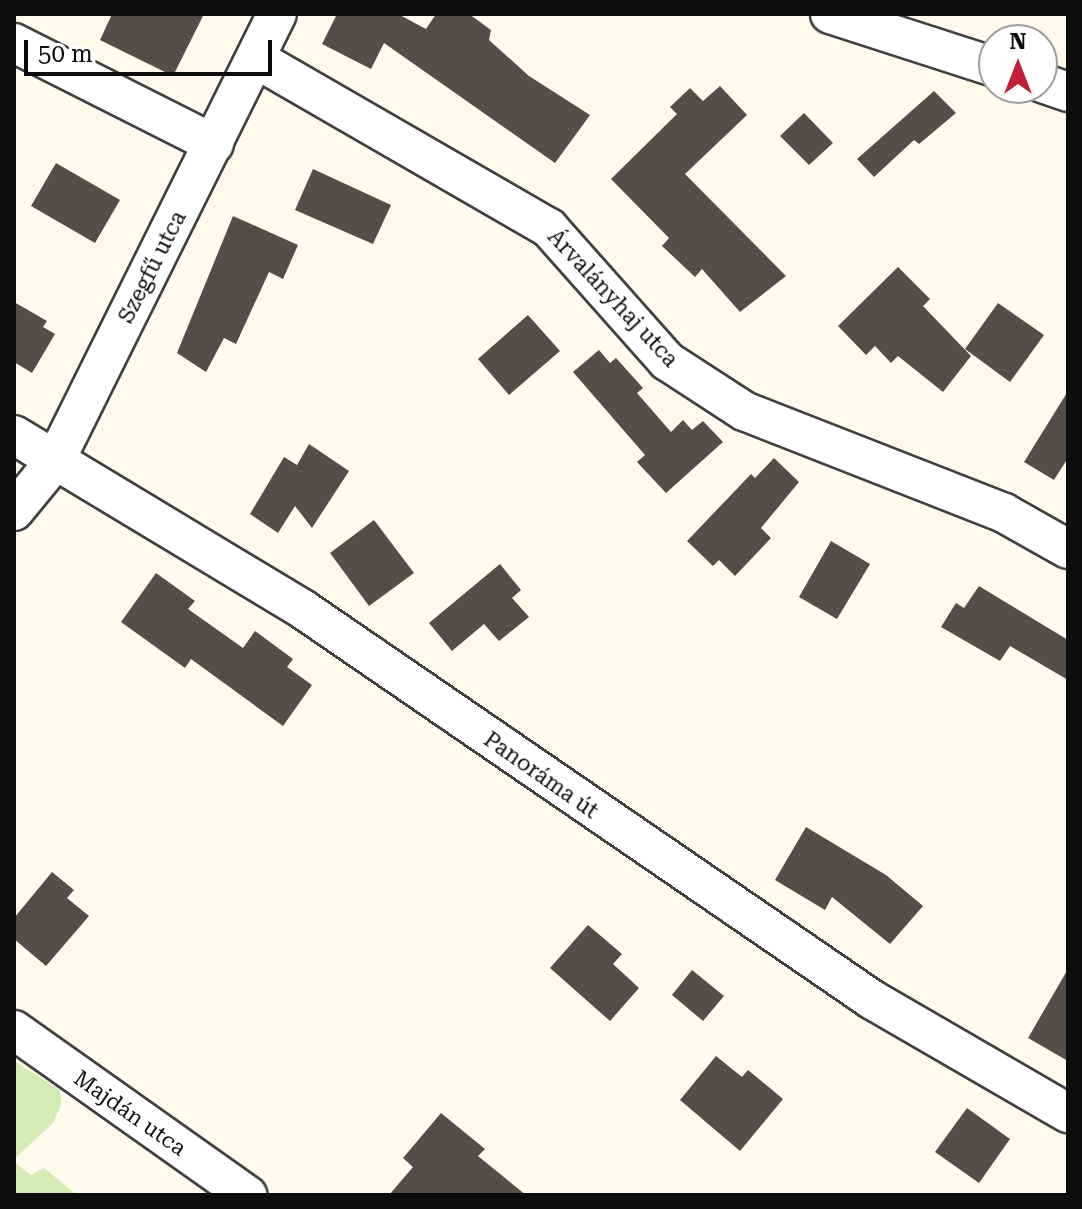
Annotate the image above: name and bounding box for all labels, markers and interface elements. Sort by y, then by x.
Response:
scale bar [28,24,276,74]
north arrow [978,24,1058,104]
text: N [1010,29,1026,54]
text: 50 m [38,40,93,68]
street label: Szegfű utca [112,207,192,327]
street label: Árvalányhaj utca [542,224,684,372]
street label: Panoráma út [479,726,603,824]
street label: Majdán utca [69,1065,191,1161]

